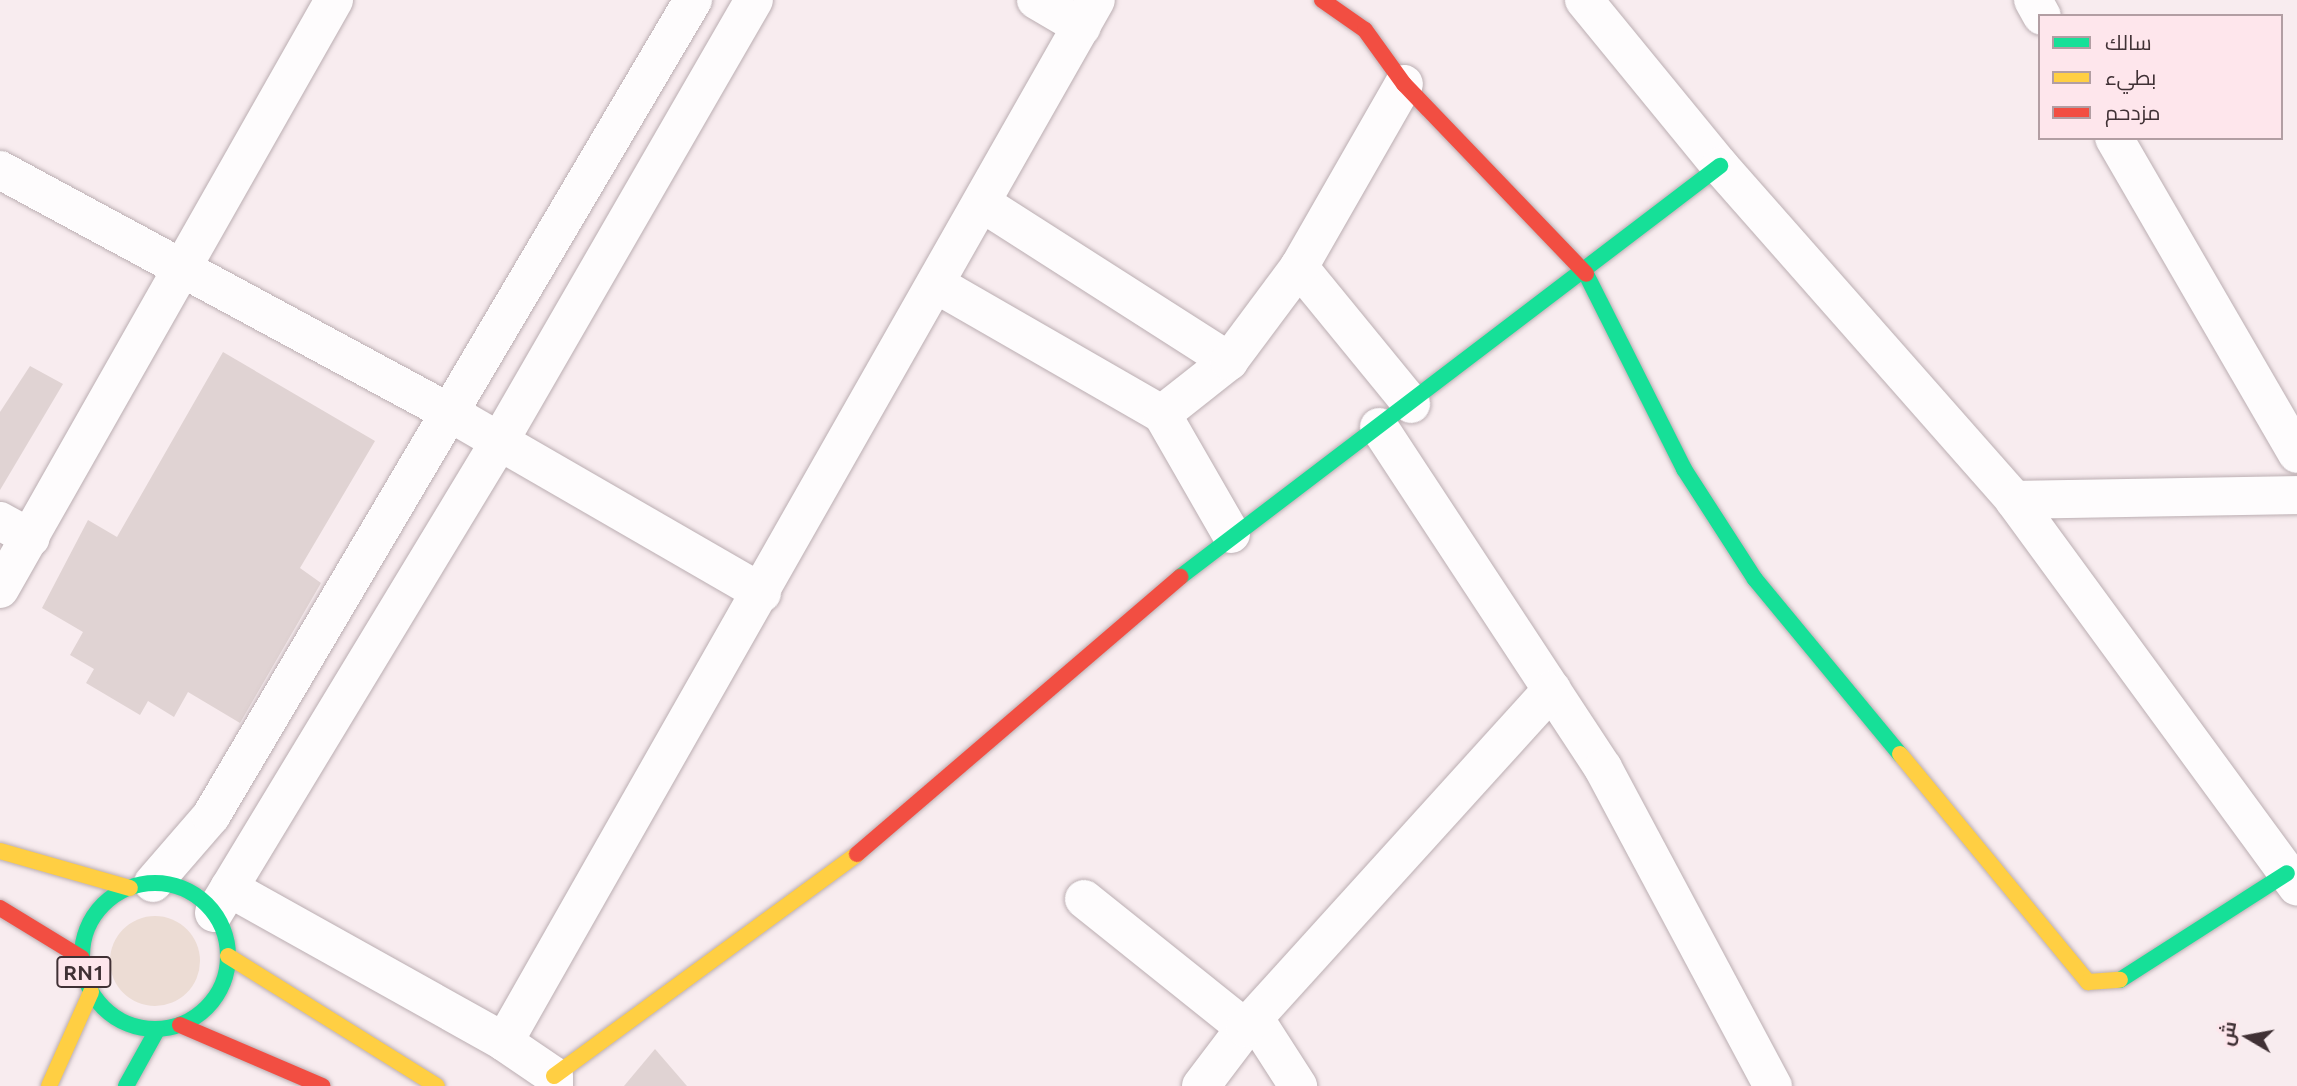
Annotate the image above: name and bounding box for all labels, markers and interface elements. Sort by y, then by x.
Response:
legend [2038,14,2283,140]
text: سالك [2105,30,2152,54]
text: بطيء [2105,65,2156,89]
text: مزدحم [2105,100,2160,124]
road number: RN1 [56,954,112,990]
north arrow [2213,1002,2283,1072]
text: ش [2214,1019,2240,1047]

